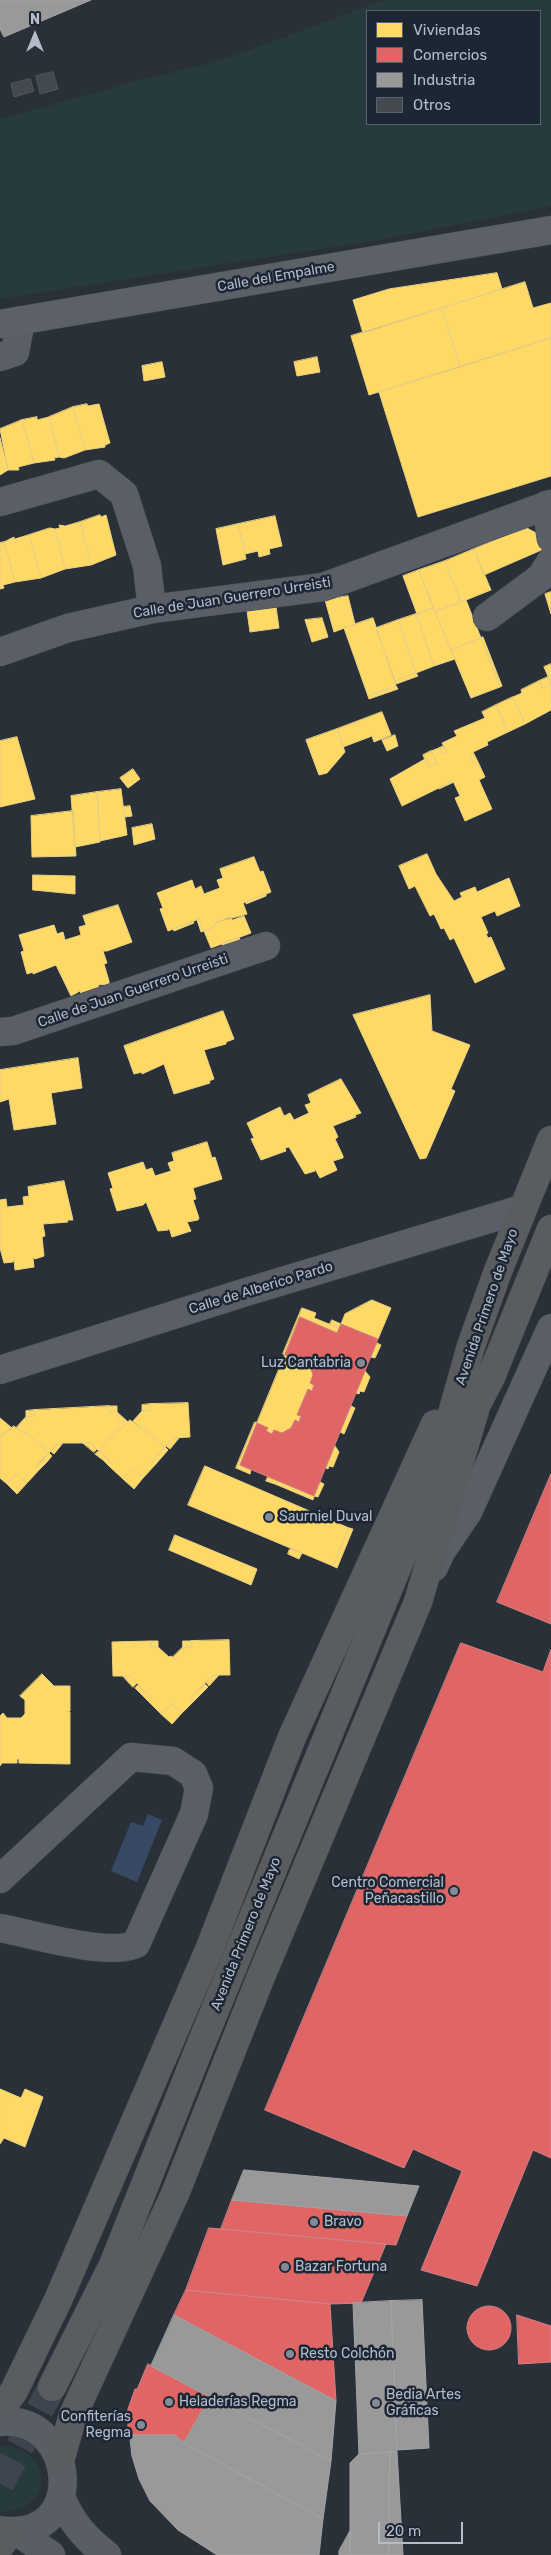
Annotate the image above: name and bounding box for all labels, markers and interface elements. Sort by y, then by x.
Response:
north arrow [10,10,60,60]
legend [366,10,541,125]
text: N [30,11,40,28]
text: Viviendas [413,21,481,39]
text: Comercios [413,46,487,64]
text: Industria [413,71,475,89]
text: Otros [413,96,451,114]
street label: Calle del Empalme [216,258,336,296]
street label: Calle de Juan Guerrero Urreisti [132,574,332,622]
street label: Calle de Juan Guerrero Urreisti [36,951,230,1031]
street label: Avenida Primero de Mayo [452,1227,522,1387]
street label: Calle de Alberico Pardo [187,1258,335,1318]
place label: Luz Cantabria [261,1355,351,1371]
marker: Luz Cantabria [355,1357,367,1369]
place label: Saurniel Duval [279,1509,372,1525]
marker: Saurniel Duval [263,1511,275,1523]
street label: Avenida Primero de Mayo [207,1855,285,2013]
place label: Centro Comercial Peñacastillo [331,1875,444,1908]
marker: Centro Comercial Peñacastillo [448,1885,460,1897]
place label: Bravo [324,2214,362,2230]
marker: Bravo [308,2216,320,2228]
place label: Bazar Fortuna [295,2259,387,2275]
marker: Bazar Fortuna [279,2261,291,2273]
place label: Resto Colchón [300,2346,395,2362]
marker: Resto Colchón [284,2348,296,2360]
place label: Bedia Artes Gráficas [386,2387,461,2420]
place label: Heladerías Regma [179,2394,297,2410]
marker: Heladerías Regma [163,2396,175,2408]
marker: Bedia Artes Gráficas [370,2397,382,2409]
place label: Confiterías Regma [61,2409,131,2442]
marker: Confiterías Regma [135,2419,147,2431]
scale bar [381,2512,466,2544]
text: 20 m [386,2522,421,2540]

